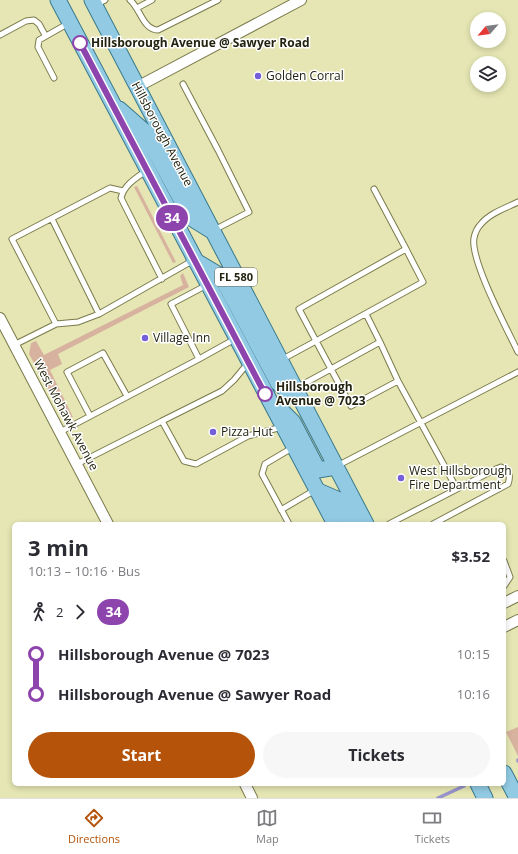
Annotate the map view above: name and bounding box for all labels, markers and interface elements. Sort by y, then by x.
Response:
north arrow [470,12,506,48]
map controls [470,12,506,92]
place label: Hillsborough Avenue @ Sawyer Road [91,34,310,51]
marker: Hillsborough Avenue @ Sawyer Road [72,35,88,51]
button: layers [470,56,506,92]
place label: Golden Corral [266,67,344,84]
marker: Golden Corral [253,71,263,81]
street label: Hillsborough Avenue [128,78,197,189]
line badge: 34 [154,205,190,231]
text: 34 [164,208,180,227]
road number: FL 580 [215,268,257,286]
place label: Village Inn [153,329,210,346]
marker: Village Inn [140,333,150,343]
street label: West Mohawk Avenue [30,356,103,473]
place label: Hillsborough Avenue @ 7023 [276,378,366,409]
marker: Hillsborough Avenue @ 7023 [257,386,273,402]
place label: Pizza Hut [221,423,273,440]
marker: Pizza Hut [208,427,218,437]
place label: West Hillsborough Fire Department [409,462,512,493]
marker: West Hillsborough Fire Department [396,473,406,483]
text: 3 min [28,532,89,562]
text: $3.52 [451,546,490,566]
text: 10:13 – 10:16 · Bus [28,562,140,580]
icon: walk [28,601,50,623]
icon: forward [69,601,91,623]
text: 34 [105,602,121,621]
text: 2 [56,603,63,621]
text: Hillsborough Avenue @ 7023 [58,644,270,664]
text: 10:15 [457,645,490,663]
text: Hillsborough Avenue @ Sawyer Road [58,684,331,704]
text: 10:16 [457,685,490,703]
button: Start [28,732,255,778]
button: Tickets [263,732,490,778]
tab: Directions [68,807,120,846]
tab: Map [256,807,279,846]
tab: Tickets [415,807,450,846]

